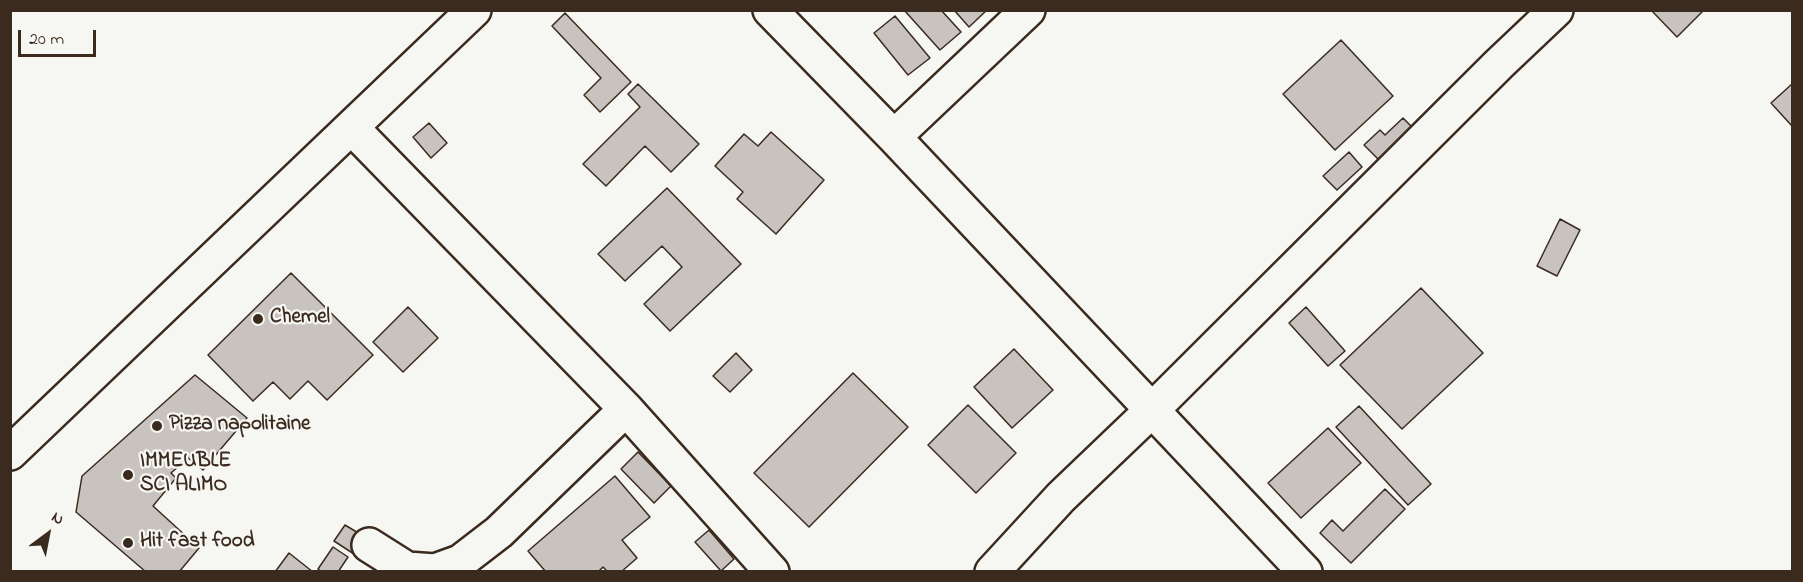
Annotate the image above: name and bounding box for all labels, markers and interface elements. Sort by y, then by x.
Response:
scale bar [21,18,99,56]
text: 20 m [29,27,64,53]
place label: Chemel [270,306,330,332]
marker: Chemel [251,312,265,326]
place label: Pizza napolitaine [169,413,311,439]
marker: Pizza napolitaine [150,419,164,433]
place label: IMMEUBLE SCI ALIMO [140,450,231,500]
marker: IMMEUBLE SCI ALIMO [121,468,135,482]
north arrow [18,504,78,564]
text: N [47,506,68,532]
place label: Hit fast food [140,530,254,556]
marker: Hit fast food [121,536,135,550]

